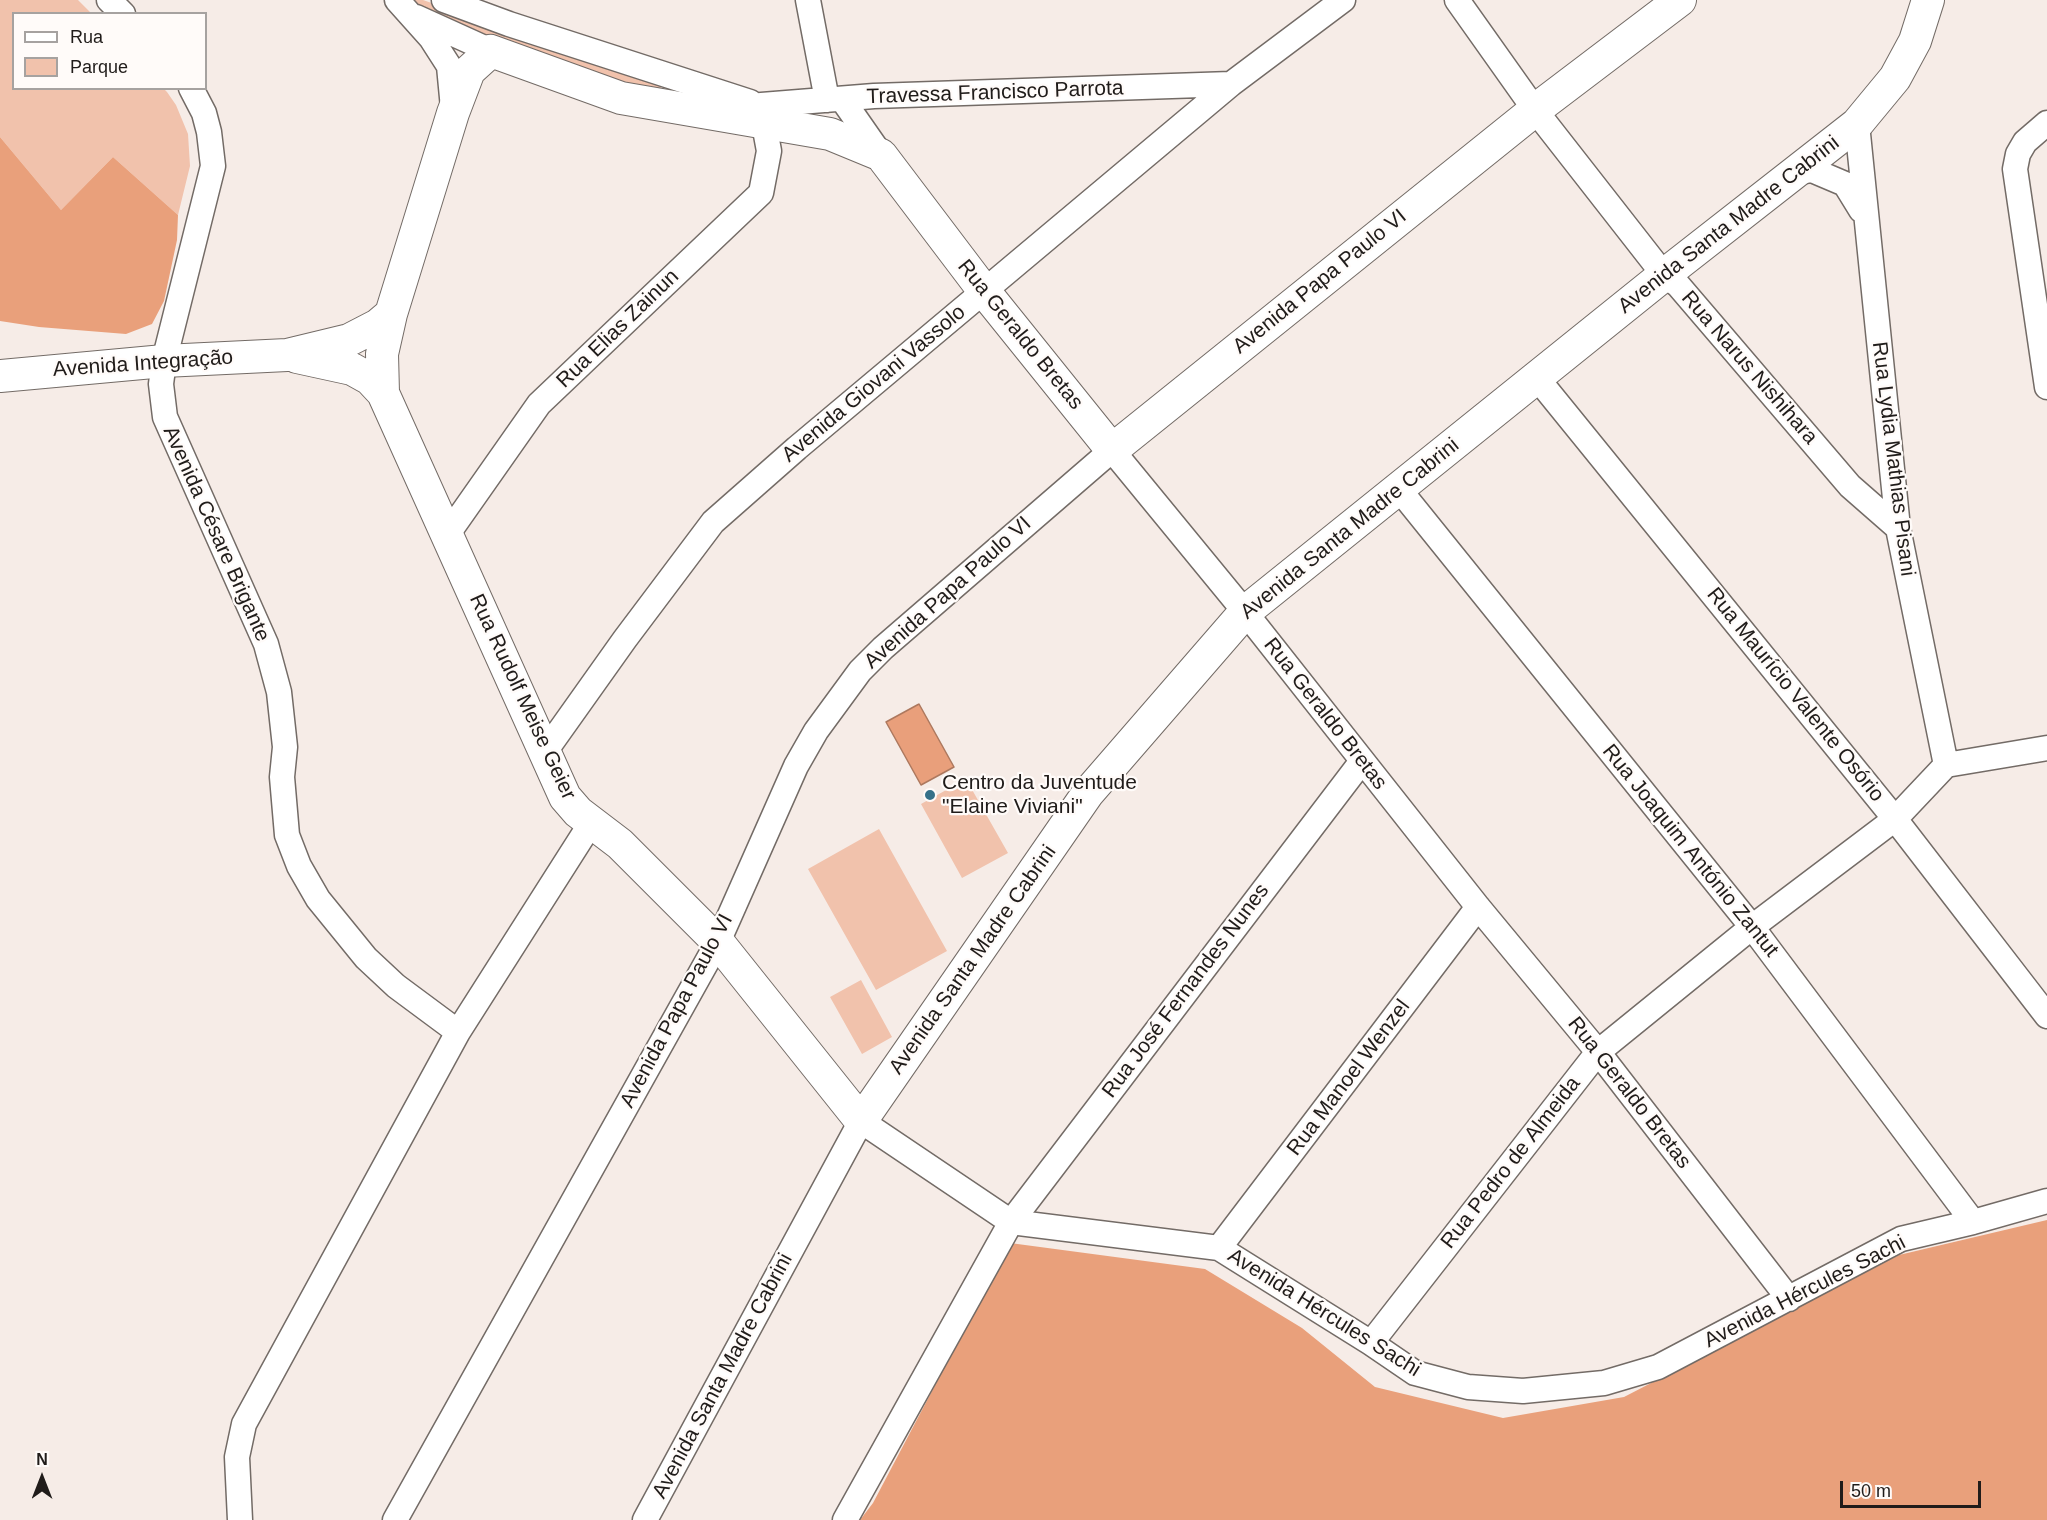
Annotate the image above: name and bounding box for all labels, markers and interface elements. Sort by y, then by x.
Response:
legend [12,12,207,90]
text: Rua [70,27,103,47]
text: Parque [70,57,128,77]
street label: Travessa Francisco Parrota [866,76,1124,110]
street label: Avenida Santa Madre Cabrini [1613,131,1845,319]
street label: Avenida Papa Paulo VI [1228,204,1412,360]
street label: Rua Geraldo Bretas [952,255,1088,415]
street label: Rua Elias Zainun [552,264,684,394]
street label: Rua Narus Nishihara [1676,286,1822,450]
street label: Avenida Giovani Vassolo [777,300,971,468]
street label: Rua Lydia Mathias Pisani [1866,340,1920,578]
street label: Avenida Integração [52,345,234,383]
street label: Avenida Césare Brigante [157,422,275,646]
street label: Avenida Santa Madre Cabrini [1236,433,1464,625]
street label: Avenida Papa Paulo VI [859,512,1037,674]
street label: Rua Maurício Valente Osório [1701,583,1889,807]
street label: Rua Rudolf Meise Geier [463,590,581,804]
street label: Rua Geraldo Bretas [1258,633,1392,795]
street label: Rua Joaquim António Zantut [1596,740,1784,962]
place label: Centro da Juventude "Elaine Viviani" [942,770,1137,820]
marker: Centro da Juventude "Elaine Viviani" [923,788,937,802]
street label: Avenida Santa Madre Cabrini [884,841,1062,1079]
street label: Rua José Fernandes Nunes [1097,879,1275,1103]
street label: Avenida Papa Paulo VI [615,910,739,1112]
street label: Rua Manoel Wenzel [1282,995,1416,1161]
street label: Rua Geraldo Bretas [1562,1012,1696,1174]
street label: Rua Pedro de Almeida [1436,1072,1586,1254]
street label: Avenida Hércules Sachi [1700,1230,1910,1354]
street label: Avenida Hércules Sachi [1223,1243,1425,1383]
street label: Avenida Santa Madre Cabrini [648,1249,798,1503]
north arrow [12,1448,72,1508]
text: N [36,1451,48,1468]
scale bar [1843,1469,1984,1507]
text: 50 m [1851,1481,1891,1501]

